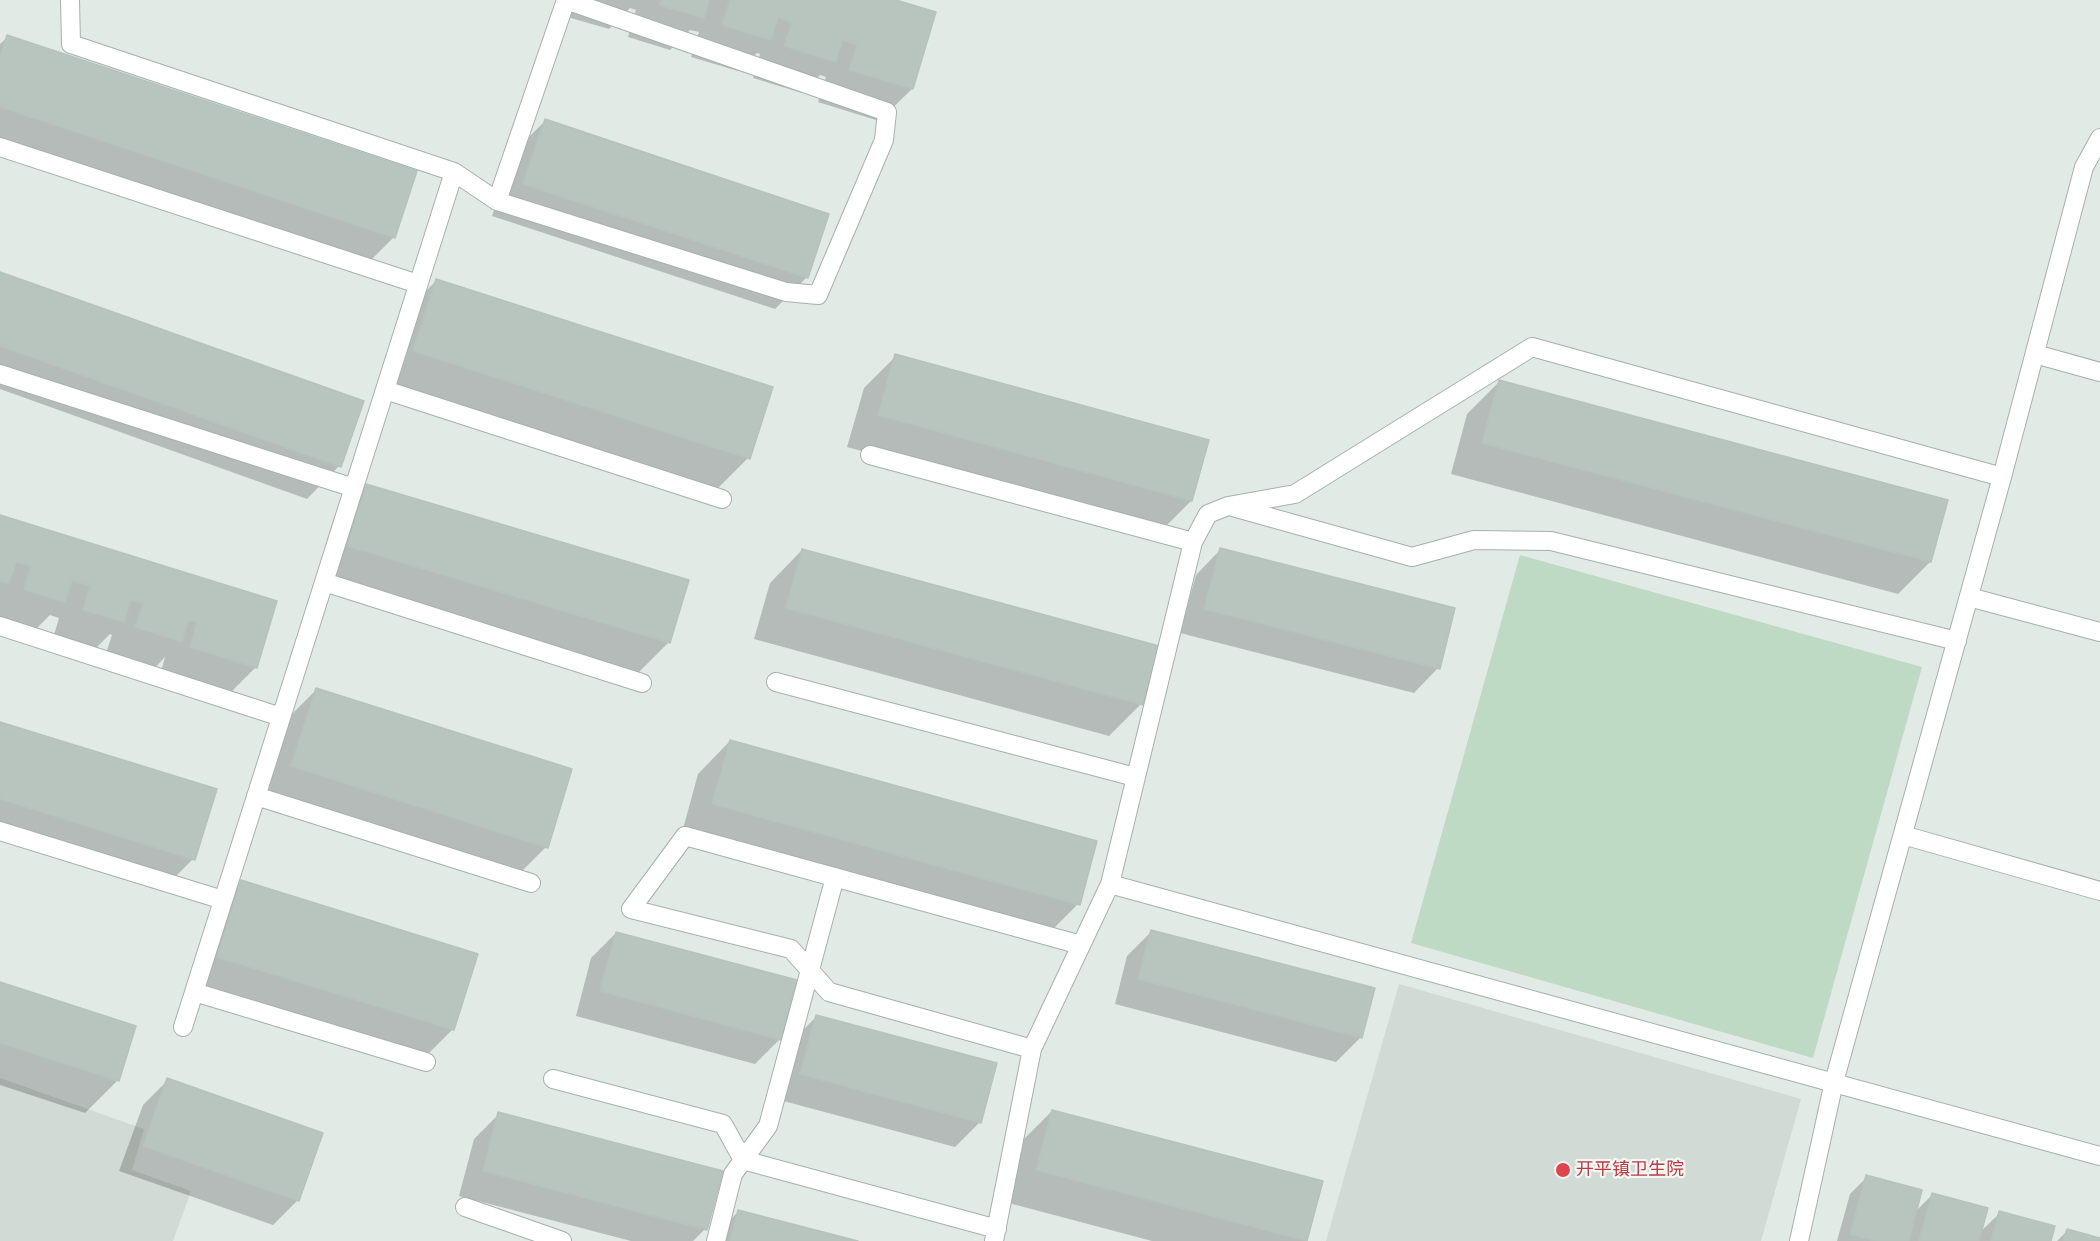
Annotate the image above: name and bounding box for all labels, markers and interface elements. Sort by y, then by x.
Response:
place label: 开平镇卫生院 [1576,1159,1684,1181]
marker: 开平镇卫生院 [1554,1161,1572,1179]

